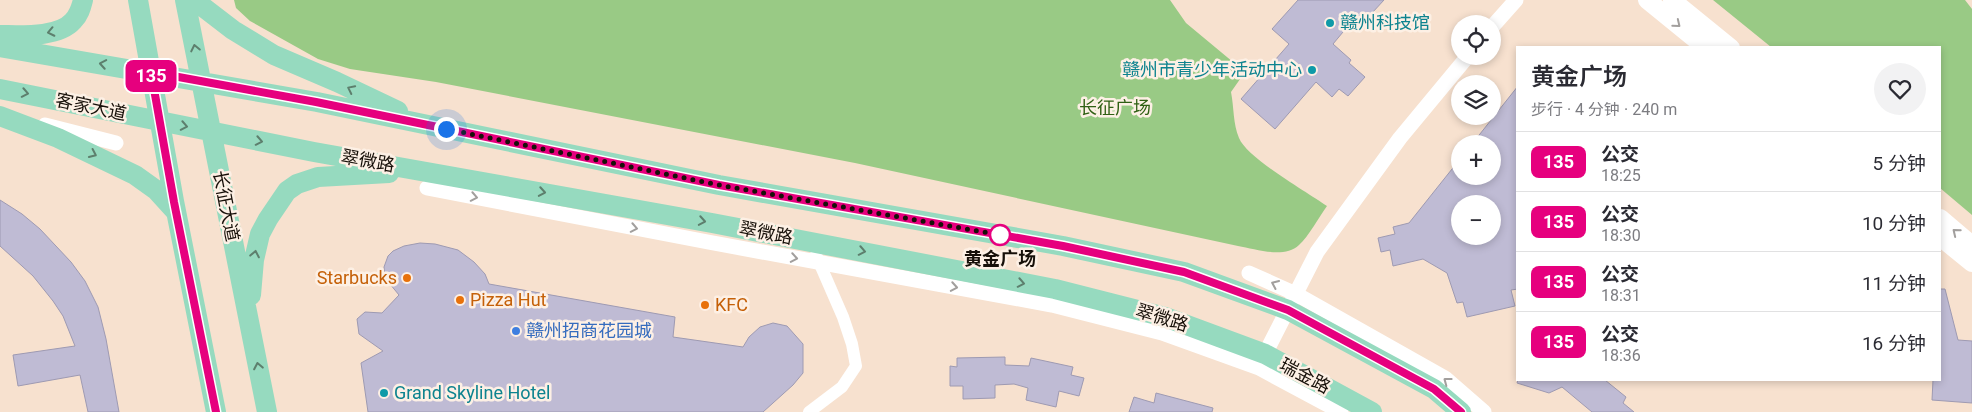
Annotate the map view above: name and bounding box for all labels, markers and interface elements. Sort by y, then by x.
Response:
place label: 赣州科技馆 [1340,12,1430,33]
map controls [1451,15,1501,245]
button: locate [1451,15,1501,65]
marker: 赣州科技馆 [1324,17,1336,29]
one-way arrow [1671,18,1680,26]
one-way arrow [47,26,55,36]
one-way arrow [190,44,201,53]
place label: 赣州市青少年活动中心 [1122,59,1302,80]
one-way arrow [98,60,107,70]
line badge: 135 [122,60,180,92]
text: 黄金广场 [1531,63,1627,91]
button: heart [1874,63,1926,115]
marker: 赣州市青少年活动中心 [1306,64,1318,76]
text: 135 [136,65,166,86]
button: layers [1451,75,1501,125]
one-way arrow [347,85,356,95]
one-way arrow [21,88,30,98]
street label: 客家大道 [54,89,129,124]
park label: 长征广场 [1079,97,1151,118]
text: 步行 · 4 分钟 · 240 m [1531,100,1677,119]
your location [434,117,459,142]
one-way arrow [179,120,188,130]
one-way arrow [255,135,264,146]
button: + [1451,135,1501,185]
text: 公交 [1601,143,1639,166]
street label: 翠微路 [340,145,396,176]
one-way arrow [88,148,97,158]
text: 135 [1543,151,1574,172]
text: 5 分钟 [1873,152,1926,175]
text: 18:25 [1601,166,1641,185]
street label: 长征大道 [209,169,244,243]
one-way arrow [538,186,547,196]
one-way arrow [470,192,479,202]
button: − [1451,195,1501,245]
text: 公交 [1601,203,1639,226]
text: 135 [1543,211,1574,232]
text: 10 分钟 [1862,212,1926,235]
one-way arrow [698,215,706,225]
street label: 翠微路 [738,217,795,248]
one-way arrow [630,222,638,233]
marker: 黄金广场 [989,224,1011,246]
text: 18:30 [1601,226,1641,245]
one-way arrow [1953,229,1962,237]
one-way arrow [857,245,866,256]
place label: 黄金广场 [964,248,1036,269]
one-way arrow [250,250,260,258]
one-way arrow [789,252,798,262]
text: 公交 [1601,263,1639,286]
place label: Starbucks [317,267,397,288]
text: 135 [1543,271,1574,292]
marker: Starbucks [401,272,413,284]
text: 11 分钟 [1862,272,1926,295]
one-way arrow [1017,277,1026,287]
one-way arrow [1271,280,1280,291]
one-way arrow [949,281,958,291]
text: 18:31 [1601,286,1641,305]
place label: Pizza Hut [470,289,547,310]
marker: Pizza Hut [454,294,466,306]
place label: KFC [715,294,748,315]
marker: KFC [699,299,711,311]
street label: 翠微路 [1133,300,1191,335]
place label: 赣州招商花园城 [526,320,652,341]
text: 公交 [1601,323,1639,346]
marker: 赣州招商花园城 [510,325,522,337]
text: 135 [1543,331,1574,352]
text: 16 分钟 [1862,332,1926,355]
text: 18:36 [1601,346,1641,365]
street label: 瑞金路 [1276,354,1334,398]
one-way arrow [254,362,264,370]
one-way arrow [1444,378,1453,386]
place label: Grand Skyline Hotel [394,382,550,403]
marker: Grand Skyline Hotel [378,387,390,399]

